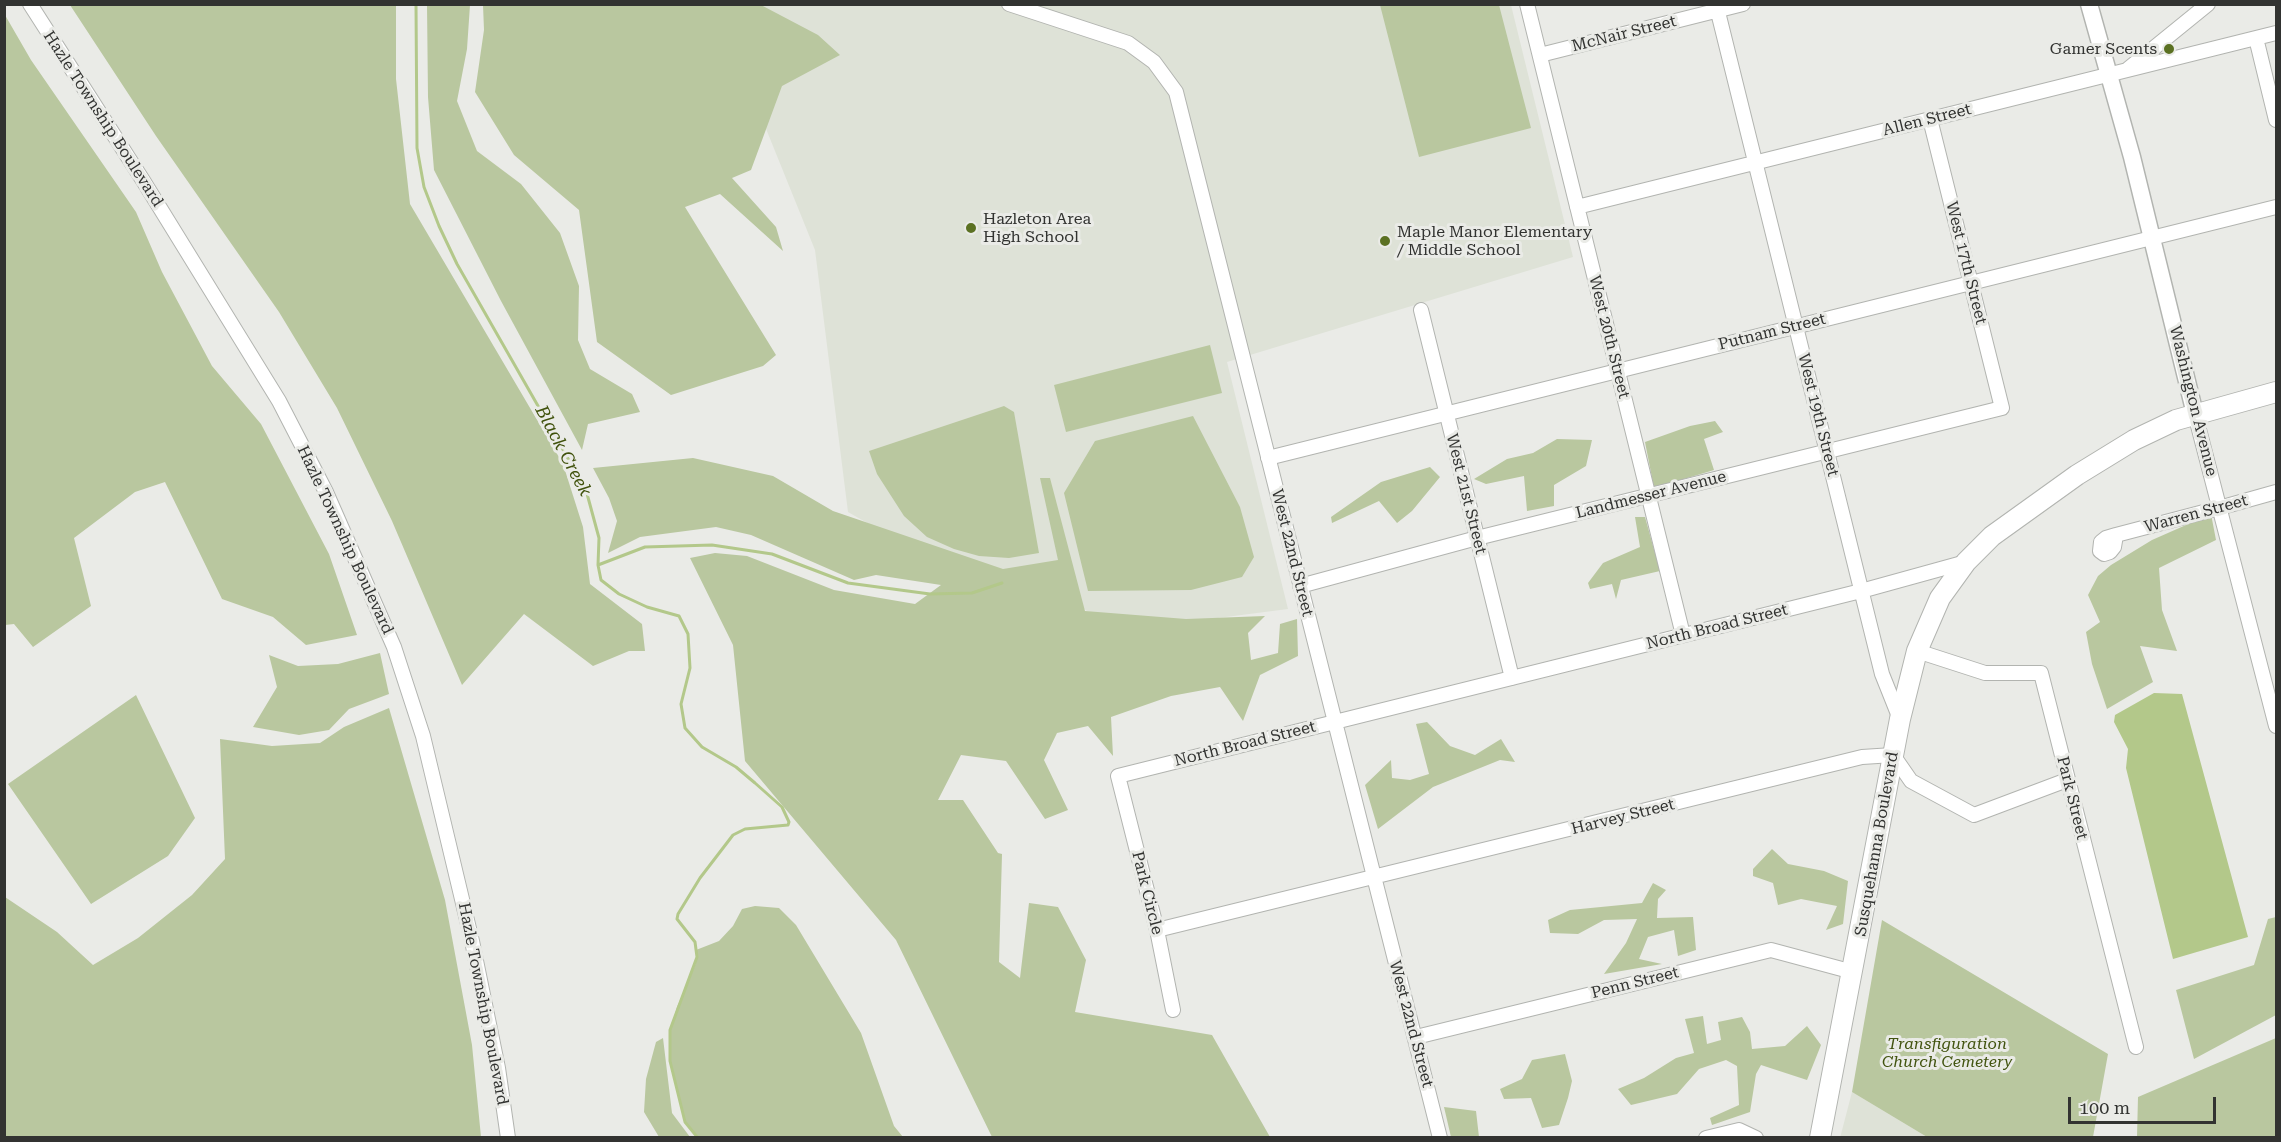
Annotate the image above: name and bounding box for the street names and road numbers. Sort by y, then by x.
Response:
street label: McNair Street [1570,12,1678,56]
street label: Hazle Township Boulevard [39,27,167,211]
street label: Allen Street [1881,100,1973,140]
street label: West 17th Street [1941,199,1991,327]
street label: West 20th Street [1584,273,1634,401]
street label: Putnam Street [1716,309,1828,355]
street label: Washington Avenue [2165,324,2221,478]
street label: West 19th Street [1793,351,1843,479]
street label: West 21st Street [1442,432,1490,556]
street label: Hazle Township Boulevard [293,443,397,637]
street label: Landmesser Avenue [1574,467,1728,523]
street label: West 22nd Street [1267,487,1317,619]
street label: Warren Street [2142,491,2250,537]
street label: North Broad Street [1644,600,1790,654]
street label: North Broad Street [1172,717,1318,771]
street label: Susquehanna Boulevard [1851,750,1903,938]
street label: Park Street [2052,754,2092,842]
street label: Harvey Street [1569,795,1677,839]
street label: Park Circle [1127,849,1167,937]
street label: Hazle Township Boulevard [454,901,512,1107]
street label: West 22nd Street [1385,959,1437,1089]
street label: Penn Street [1589,963,1681,1003]

